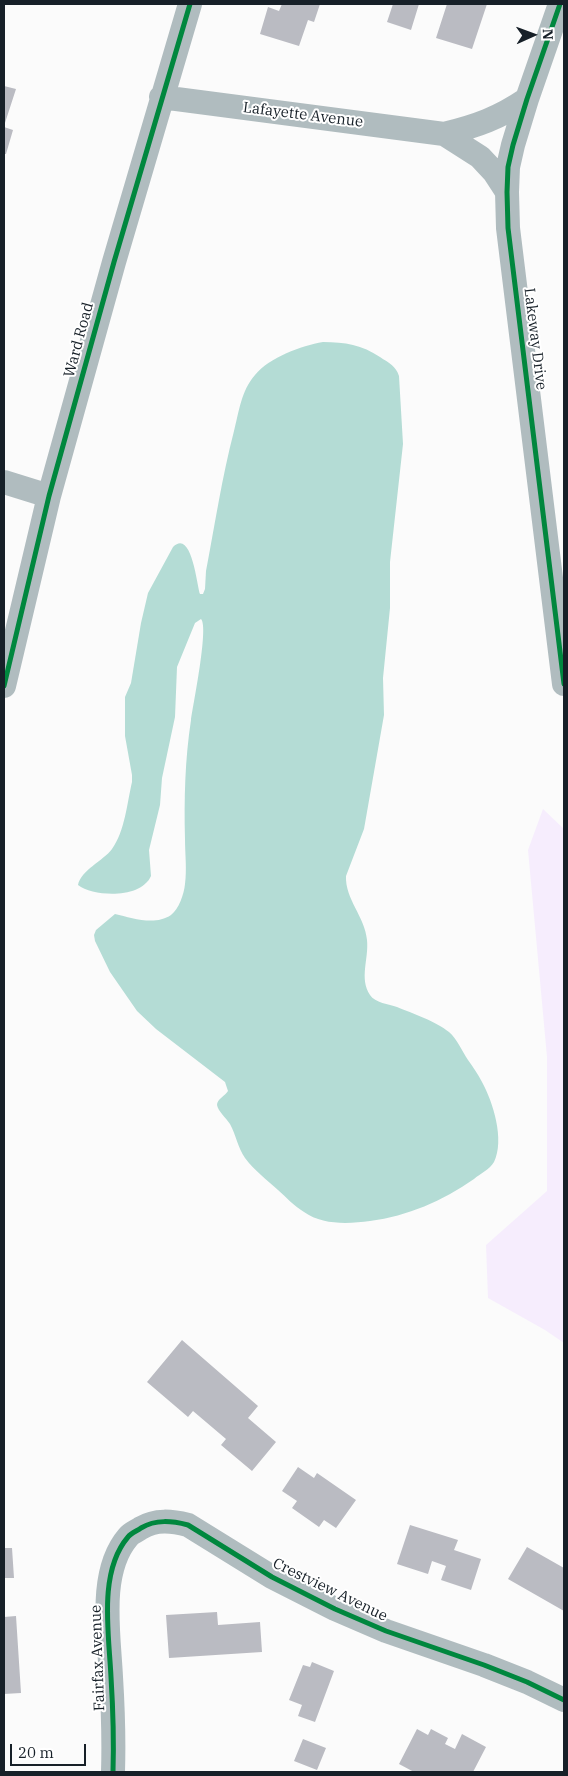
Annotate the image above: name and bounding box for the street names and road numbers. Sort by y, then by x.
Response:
street label: Lafayette Avenue [242,99,364,131]
street label: Lakeway Drive [520,287,550,391]
street label: Ward Road [60,301,98,379]
street label: Crestview Avenue [270,1554,390,1626]
street label: Fairfax Avenue [87,1604,109,1712]

